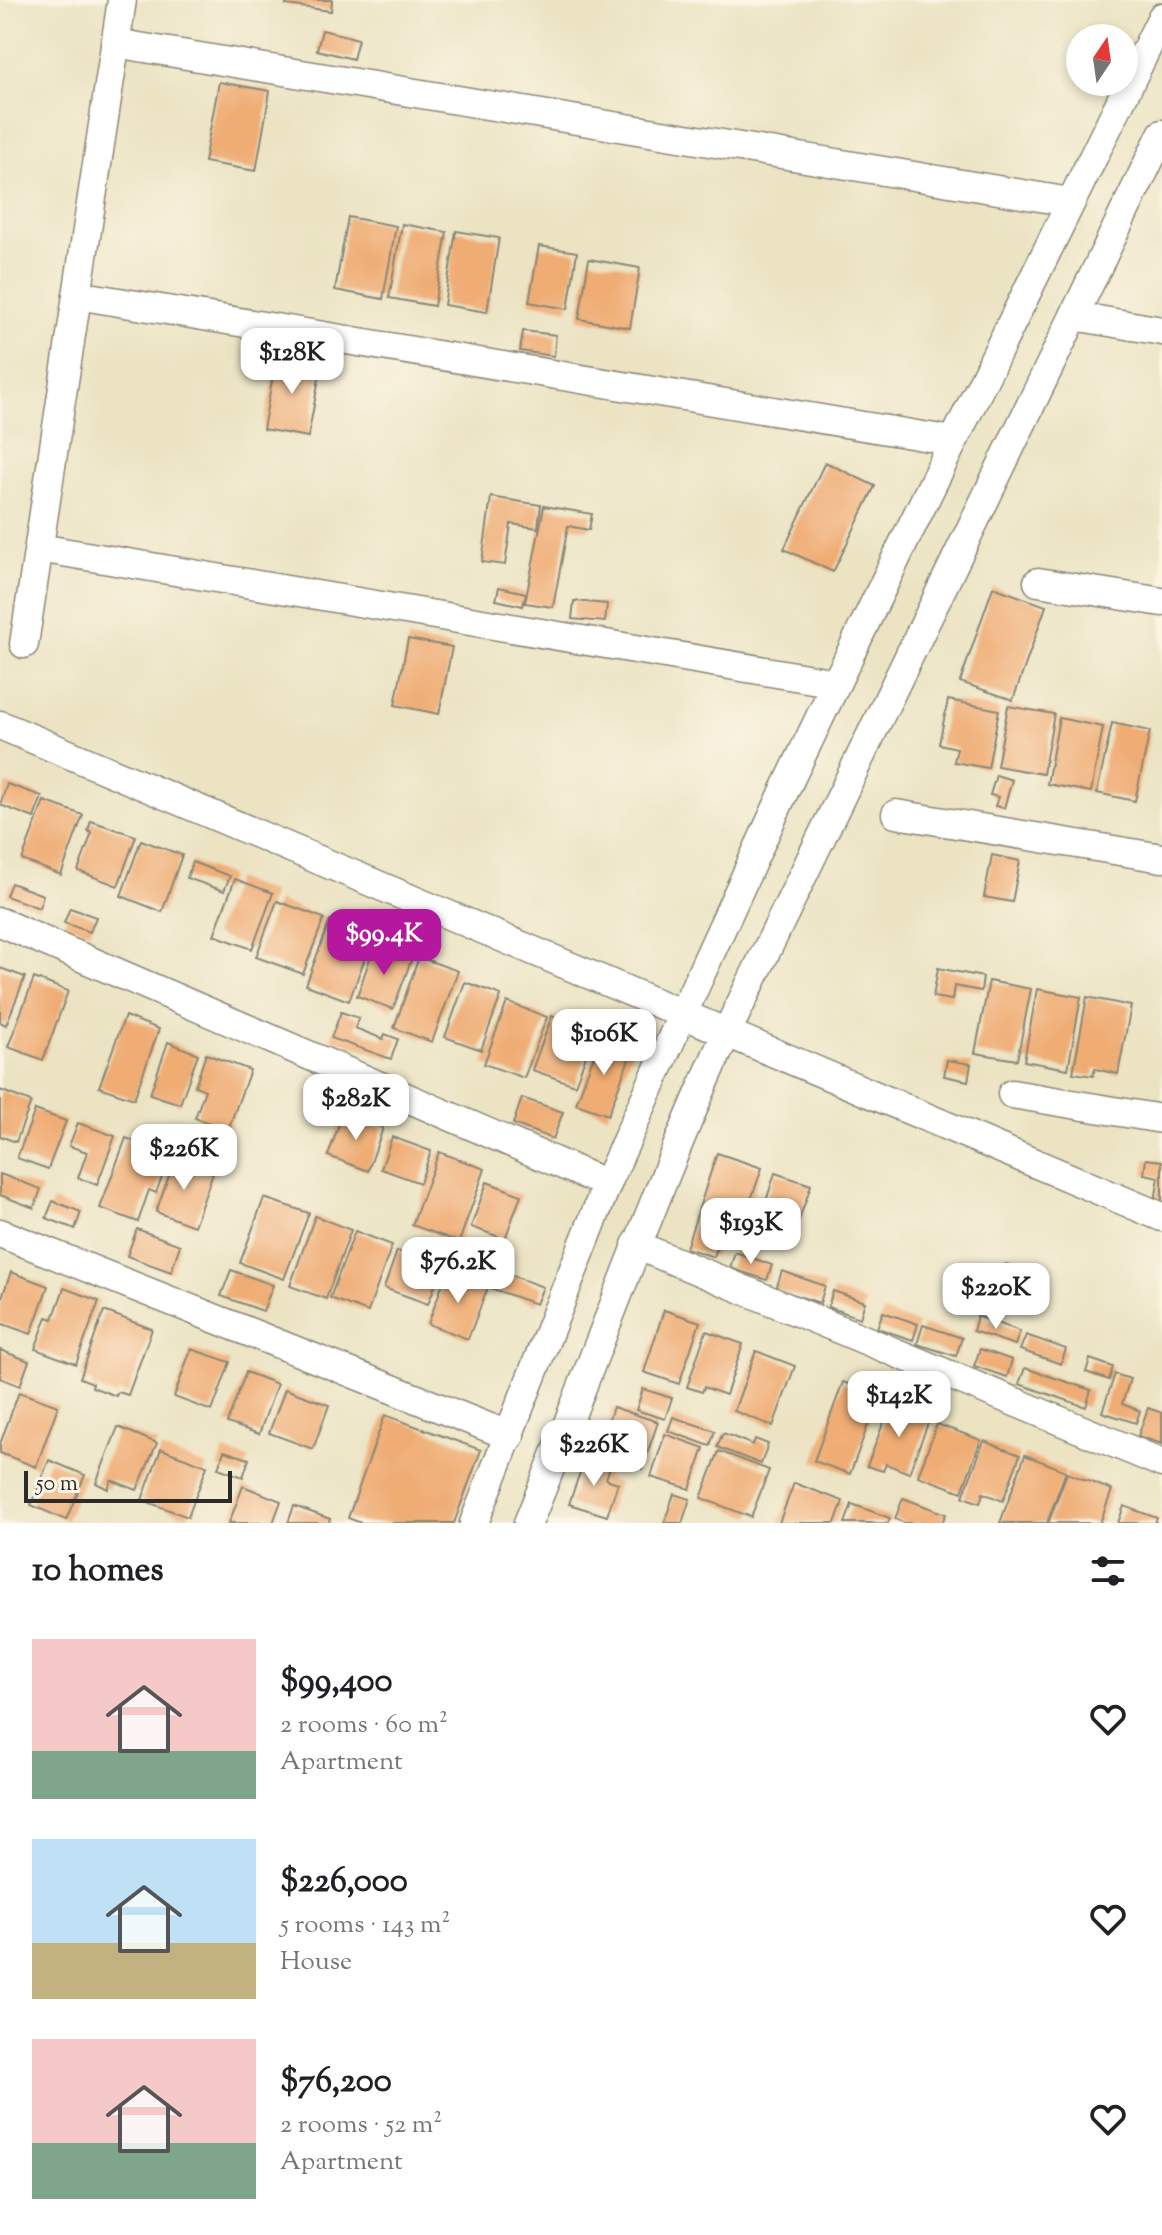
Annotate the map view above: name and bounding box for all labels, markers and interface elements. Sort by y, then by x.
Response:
north arrow [1066,24,1138,96]
map controls [1066,24,1138,96]
pin: $128K [236,328,348,396]
text: $128K [259,335,325,372]
pin: $99.4K [319,909,449,977]
text: $99.4K [345,916,423,953]
pin: $106K [548,1009,660,1077]
text: $106K [570,1016,638,1053]
pin: $282K [300,1074,412,1142]
text: $282K [321,1081,391,1118]
pin: $226K [128,1124,240,1192]
text: $226K [149,1131,219,1168]
pin: $193K [695,1198,807,1266]
text: $193K [719,1205,783,1242]
pin: $76.2K [393,1237,523,1305]
text: $76.2K [420,1244,496,1281]
pin: $220K [940,1263,1052,1331]
text: $220K [961,1270,1031,1307]
pin: $142K [843,1371,955,1439]
text: $142K [866,1378,932,1415]
pin: $226K [538,1420,650,1488]
text: $226K [559,1427,629,1464]
scale bar [24,1467,232,1503]
text: 50 m [36,1469,78,1501]
text: 10 homes [32,1547,164,1596]
icon: filters [1086,1549,1130,1593]
text: $99,400 [280,1658,392,1707]
icon: home [96,1671,192,1767]
icon: heart [1086,1697,1130,1741]
text: 2 rooms · 60 m² [280,1707,448,1744]
text: Apartment [280,1744,403,1781]
text: $226,000 [280,1858,408,1907]
icon: home [96,1871,192,1967]
icon: heart [1086,1897,1130,1941]
text: 5 rooms · 143 m² [280,1907,450,1944]
text: House [280,1944,352,1981]
text: $76,200 [280,2058,392,2107]
icon: home [96,2071,192,2167]
icon: heart [1086,2097,1130,2141]
text: 2 rooms · 52 m² [280,2107,442,2144]
text: Apartment [280,2144,403,2181]

